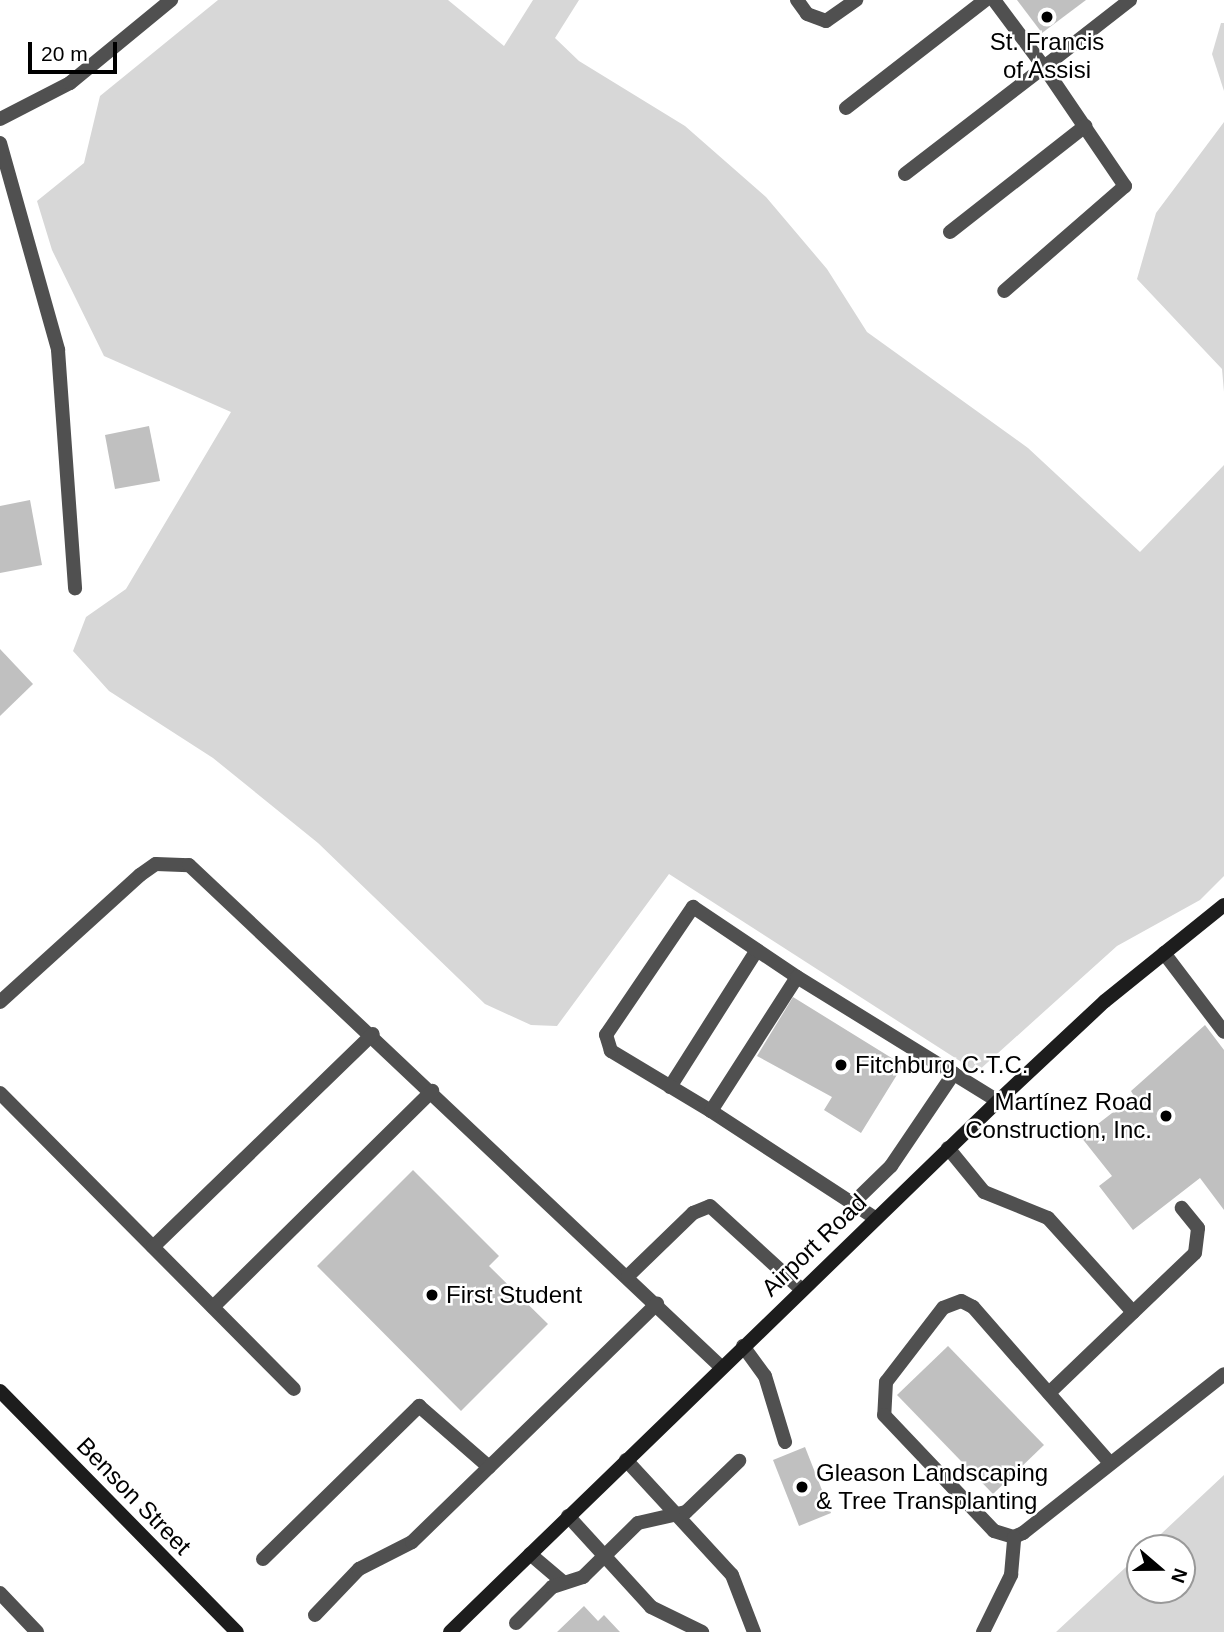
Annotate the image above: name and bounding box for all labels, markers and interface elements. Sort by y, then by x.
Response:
marker: St. Francis of Assisi [1039,9,1055,25]
scale bar [32,28,121,72]
place label: St. Francis of Assisi [990,28,1104,84]
text: 20 m [41,42,88,65]
place label: Fitchburg C.T.C. [855,1051,1028,1079]
marker: Fitchburg C.T.C. [833,1057,849,1073]
place label: Martínez Road Construction, Inc. [965,1088,1152,1144]
marker: Martínez Road Construction, Inc. [1158,1108,1174,1124]
street label: Airport Road [756,1188,872,1302]
place label: First Student [446,1281,582,1309]
marker: First Student [424,1287,440,1303]
street label: Benson Street [71,1431,197,1561]
place label: Gleason Landscaping & Tree Transplanting [816,1459,1048,1515]
marker: Gleason Landscaping & Tree Transplanting [794,1479,810,1495]
north arrow [1126,1534,1196,1604]
text: N [1167,1566,1192,1586]

